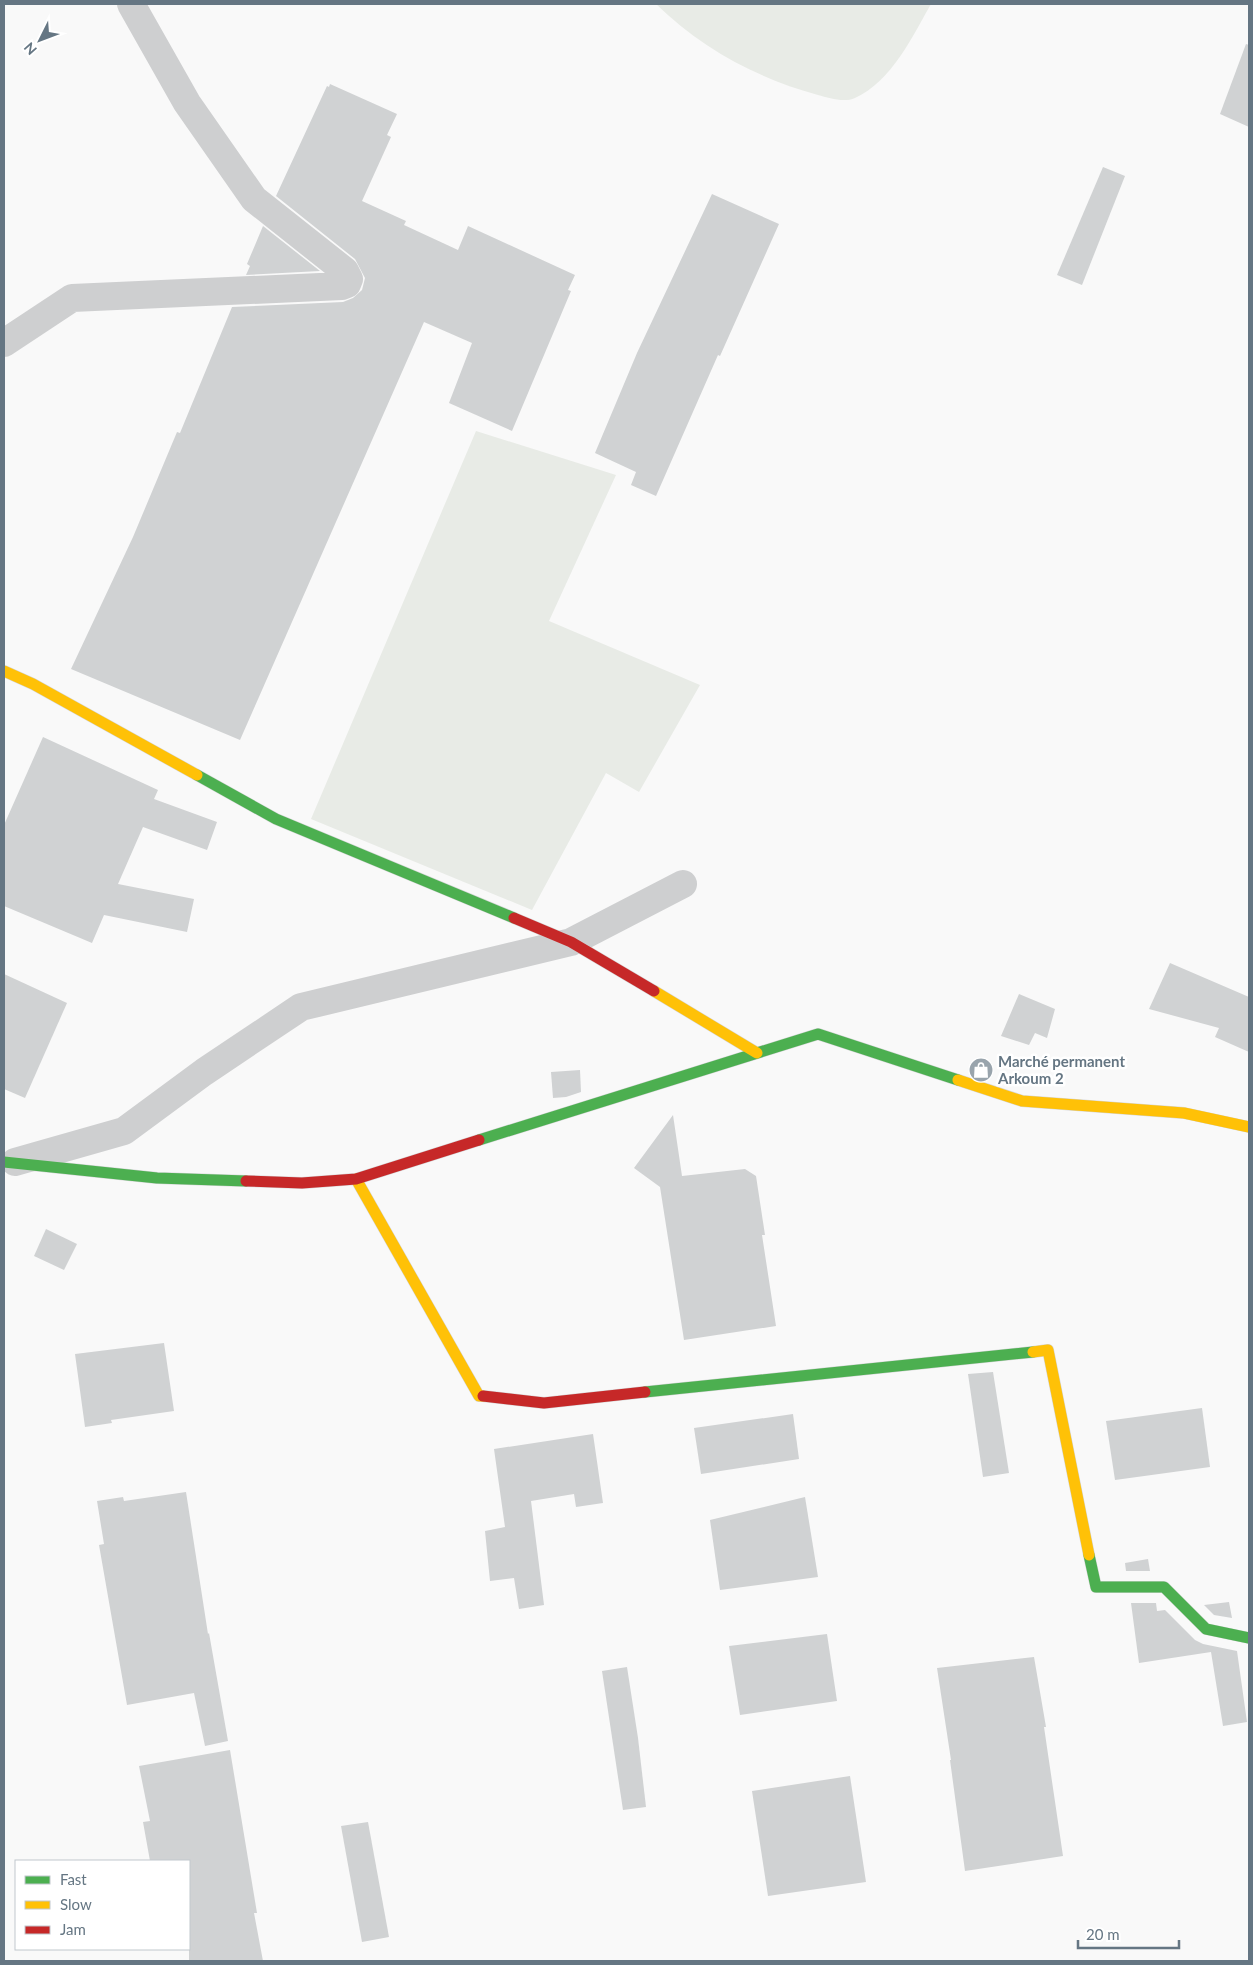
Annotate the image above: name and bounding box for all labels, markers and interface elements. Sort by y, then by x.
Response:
north arrow [15,15,65,65]
text: N [20,39,40,59]
place label: Marché permanent Arkoum 2 [997,1052,1125,1087]
shop icon: Marché permanent Arkoum 2 [968,1057,994,1083]
legend [15,1860,190,1950]
text: Fast [60,1870,87,1888]
text: Slow [60,1895,92,1913]
scale bar [1078,1918,1179,1950]
text: Jam [60,1920,86,1938]
text: 20 m [1086,1925,1120,1943]

